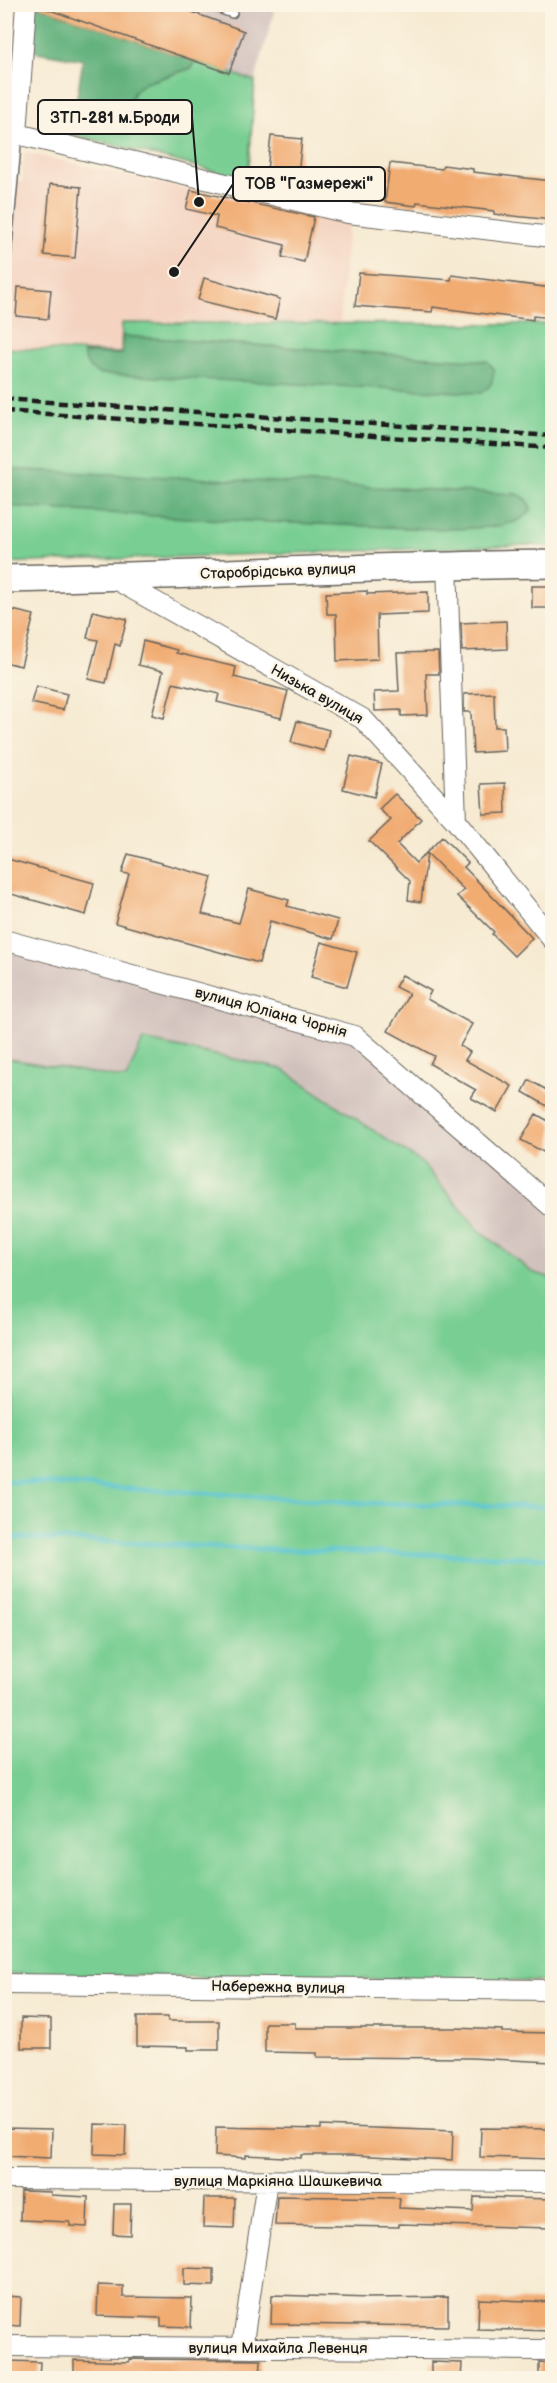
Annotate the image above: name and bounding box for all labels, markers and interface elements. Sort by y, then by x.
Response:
callout: ЗТП-281 м.Броди [38,100,192,134]
text: ЗТП-281 м.Броди [50,109,180,128]
callout: ТОВ "Газмережі" [233,167,385,201]
text: ТОВ "Газмережі" [245,175,373,194]
street label: Старобрідська вулиця [200,559,356,584]
street label: Низька вулиця [267,660,366,729]
street label: вулиця Юліана Чорнія [193,983,349,1042]
street label: Набережна вулиця [211,1977,345,1998]
street label: вулиця Маркіяна Шашкевича [174,2172,382,2191]
street label: вулиця Михайла Левенця [188,2339,368,2358]

